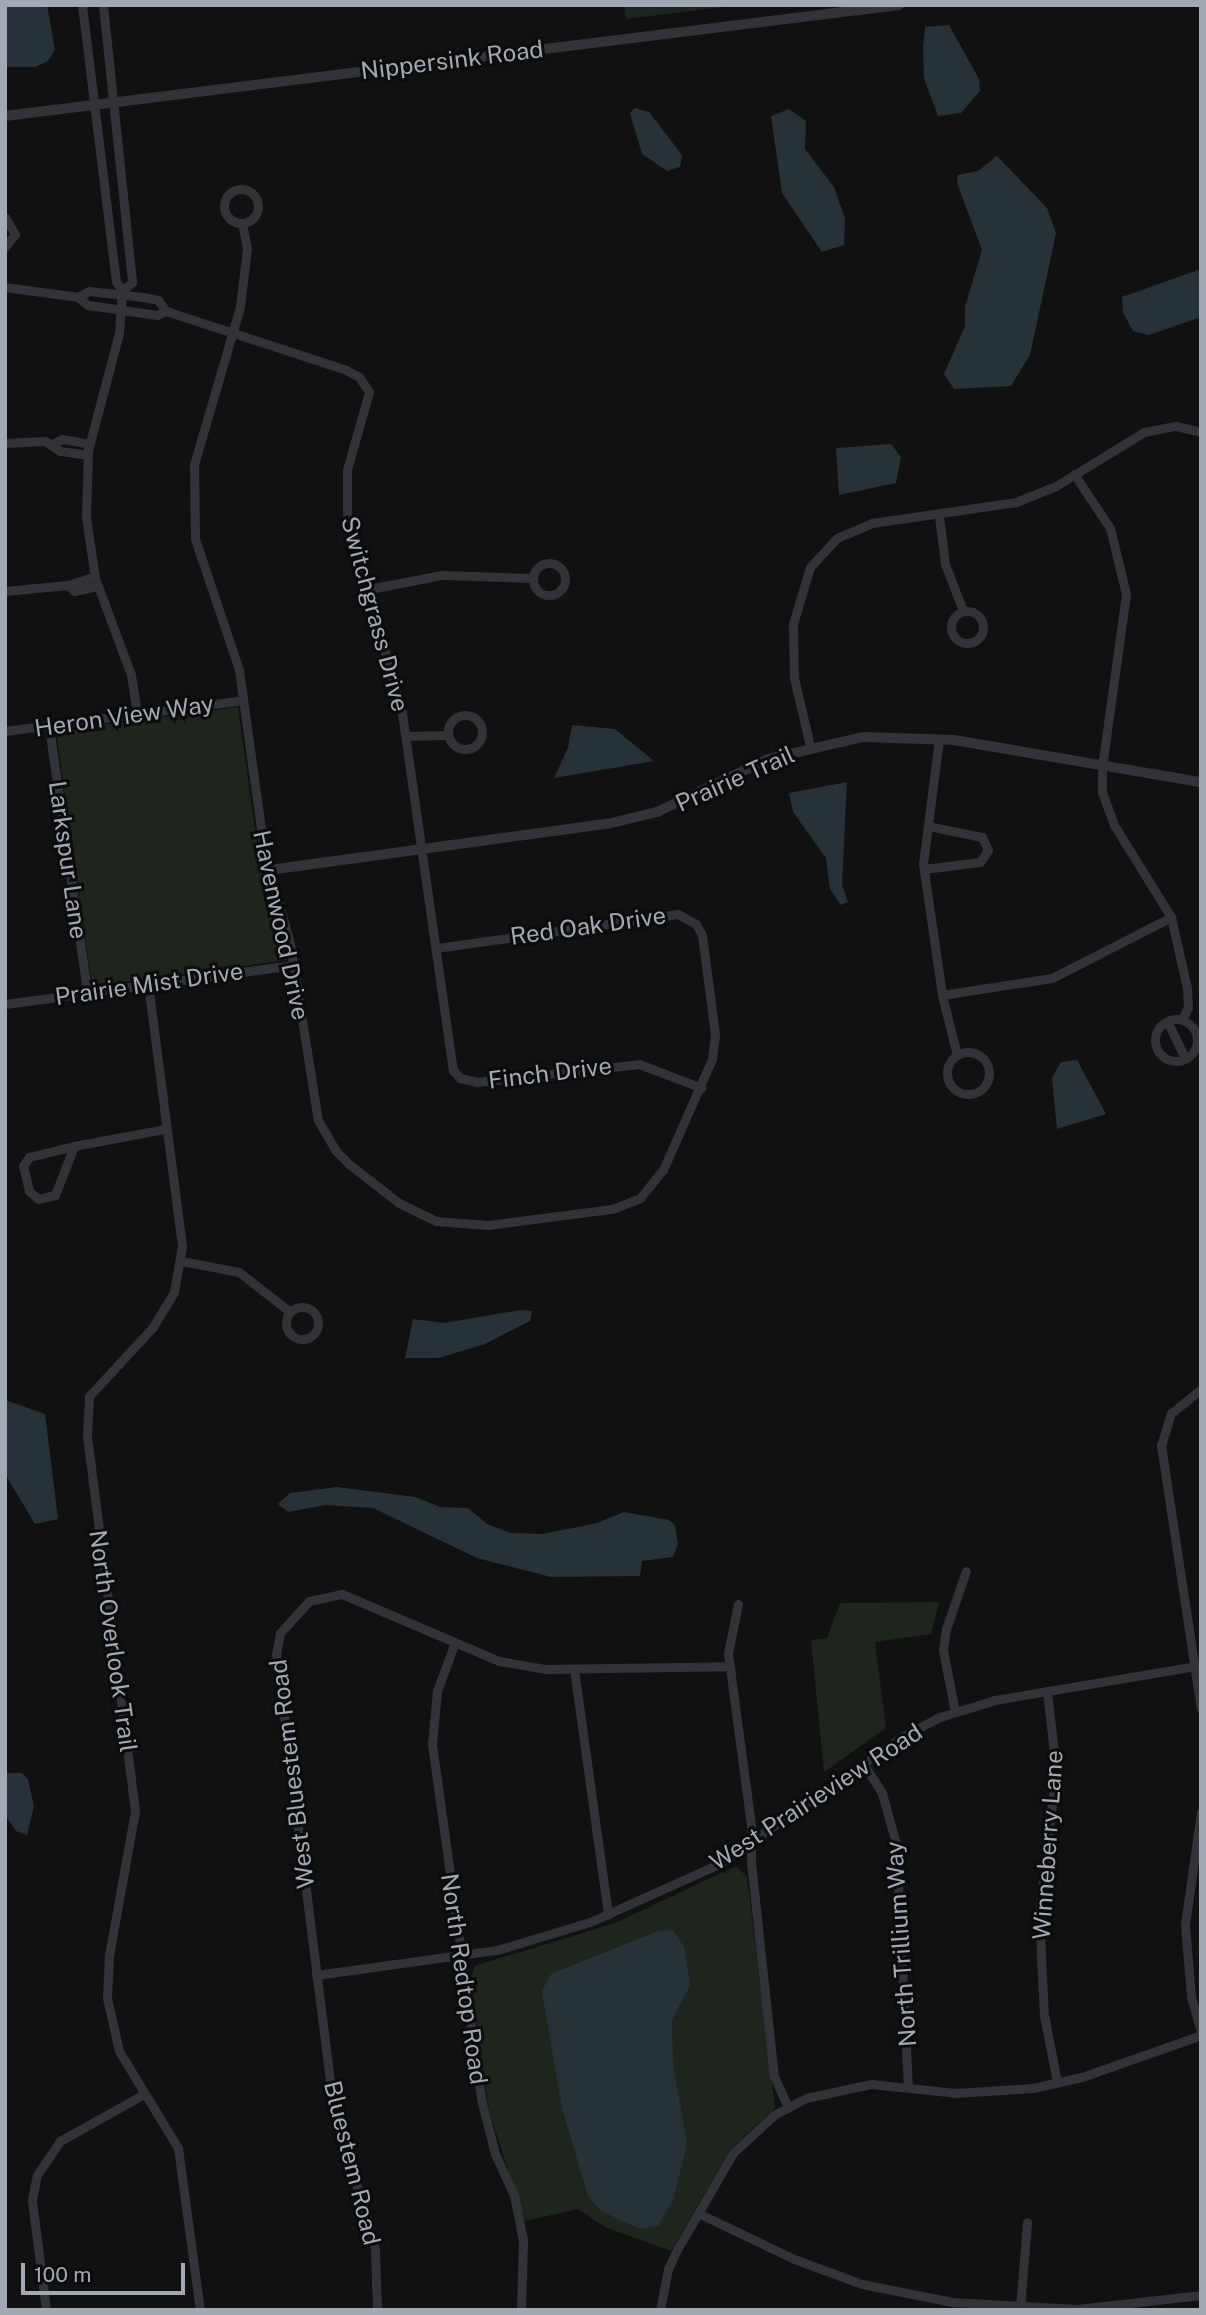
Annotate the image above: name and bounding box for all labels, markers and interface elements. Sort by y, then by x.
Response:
street label: Nippersink Road [359,35,545,85]
street label: Switchgrass Drive [335,513,415,715]
street label: Heron View Way [32,689,216,743]
street label: Prairie Trail [671,740,799,818]
street label: Larkspur Lane [43,779,93,941]
street label: Havenwood Drive [247,827,315,1023]
street label: Red Oak Drive [508,901,668,951]
street label: Prairie Mist Drive [53,957,245,1011]
street label: Finch Drive [487,1051,613,1095]
street label: North Overlook Trail [83,1528,143,1754]
street label: West Bluestem Road [264,1658,320,1890]
street label: West Prairieview Road [704,1718,928,1876]
street label: Winneberry Lane [1027,1749,1069,1941]
street label: North Trillium Way [879,1840,923,2048]
street label: North Redtop Road [435,1872,493,2086]
street label: Bluestem Road [318,2078,386,2248]
scale bar [24,2248,189,2292]
text: 100 m [34,2262,91,2287]

